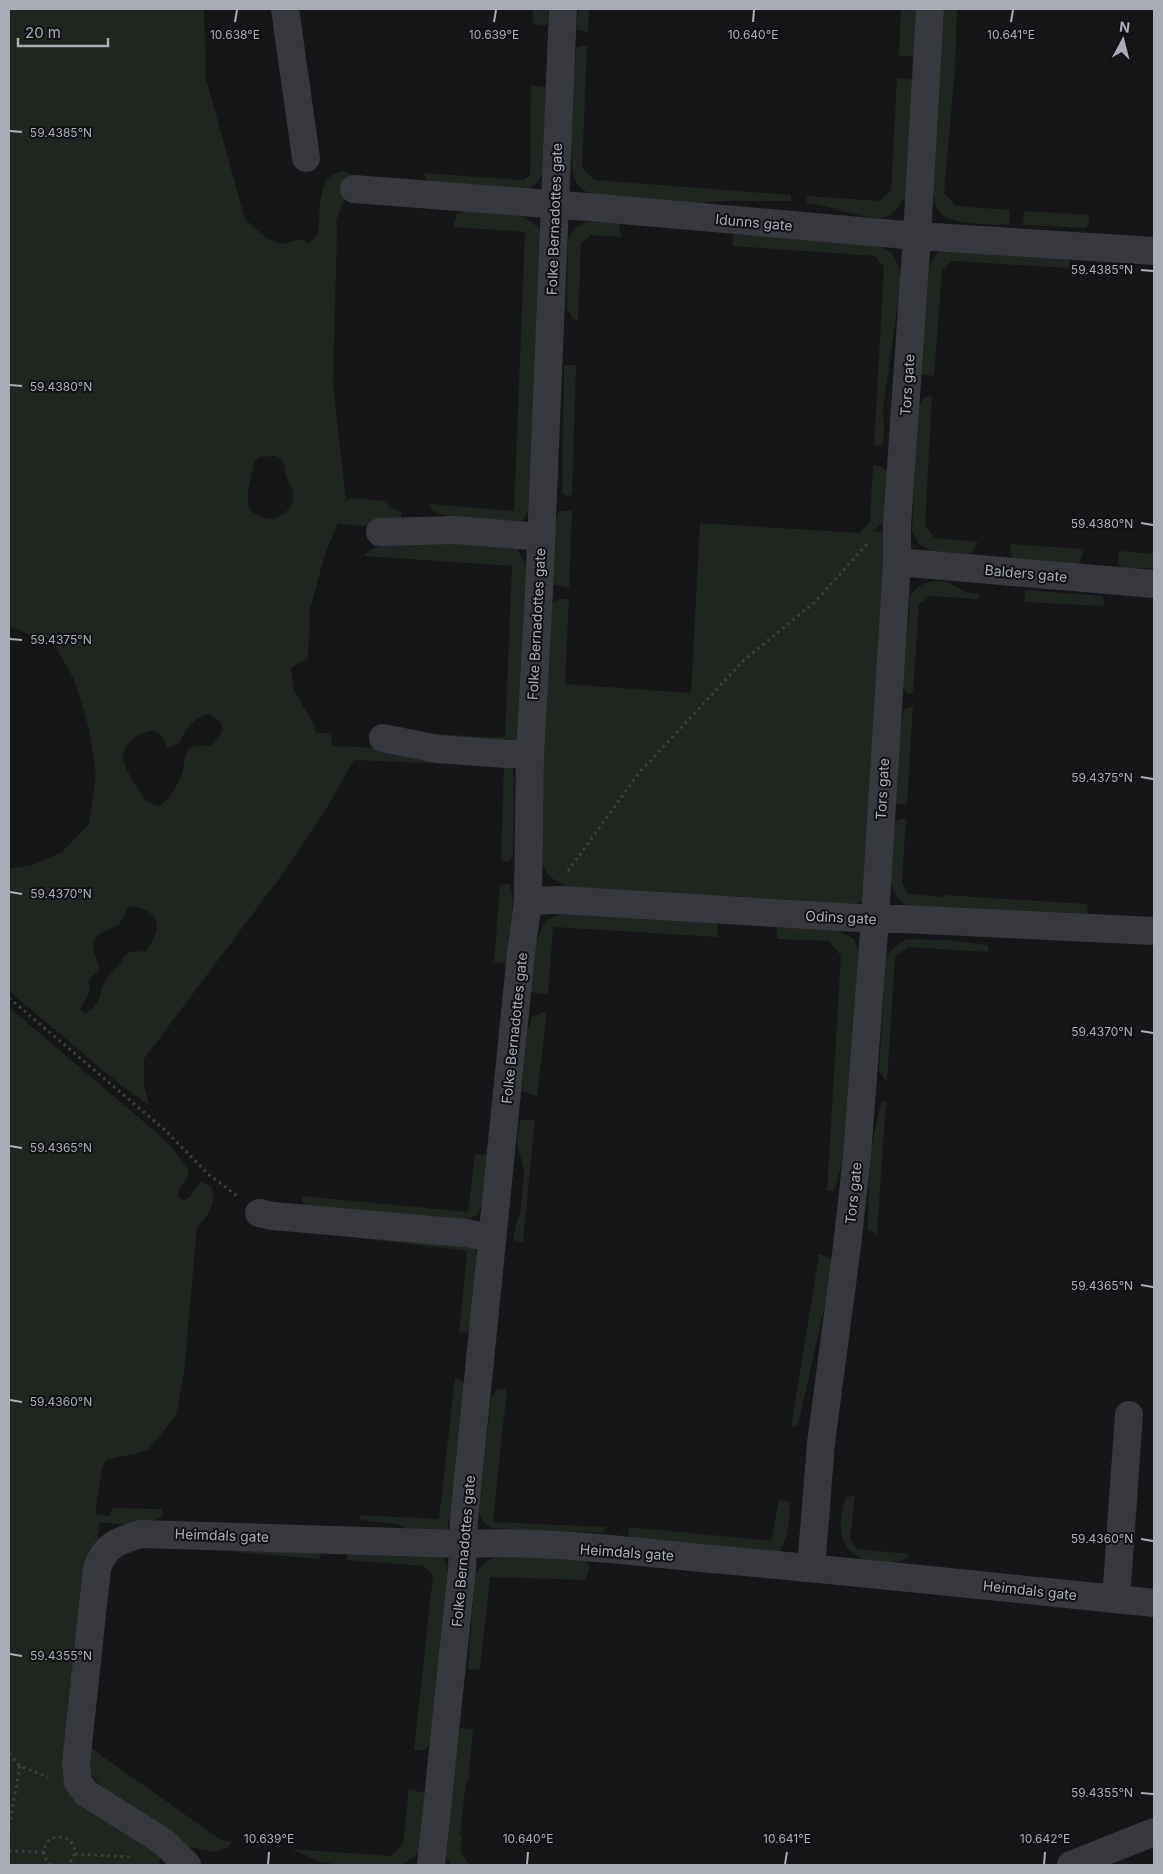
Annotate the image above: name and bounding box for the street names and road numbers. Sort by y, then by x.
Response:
street label: Folke Bernadottes gate [543,143,565,295]
street label: Idunns gate [715,210,793,234]
street label: Tors gate [896,353,918,417]
street label: Folke Bernadottes gate [524,548,548,700]
street label: Balders gate [984,561,1068,585]
street label: Tors gate [872,758,892,820]
street label: Odins gate [805,907,877,927]
street label: Folke Bernadottes gate [498,951,530,1105]
street label: Tors gate [841,1161,865,1225]
street label: Folke Bernadottes gate [448,1474,478,1628]
street label: Heimdals gate [175,1525,269,1545]
street label: Heimdals gate [579,1540,675,1564]
street label: Heimdals gate [982,1577,1078,1603]

